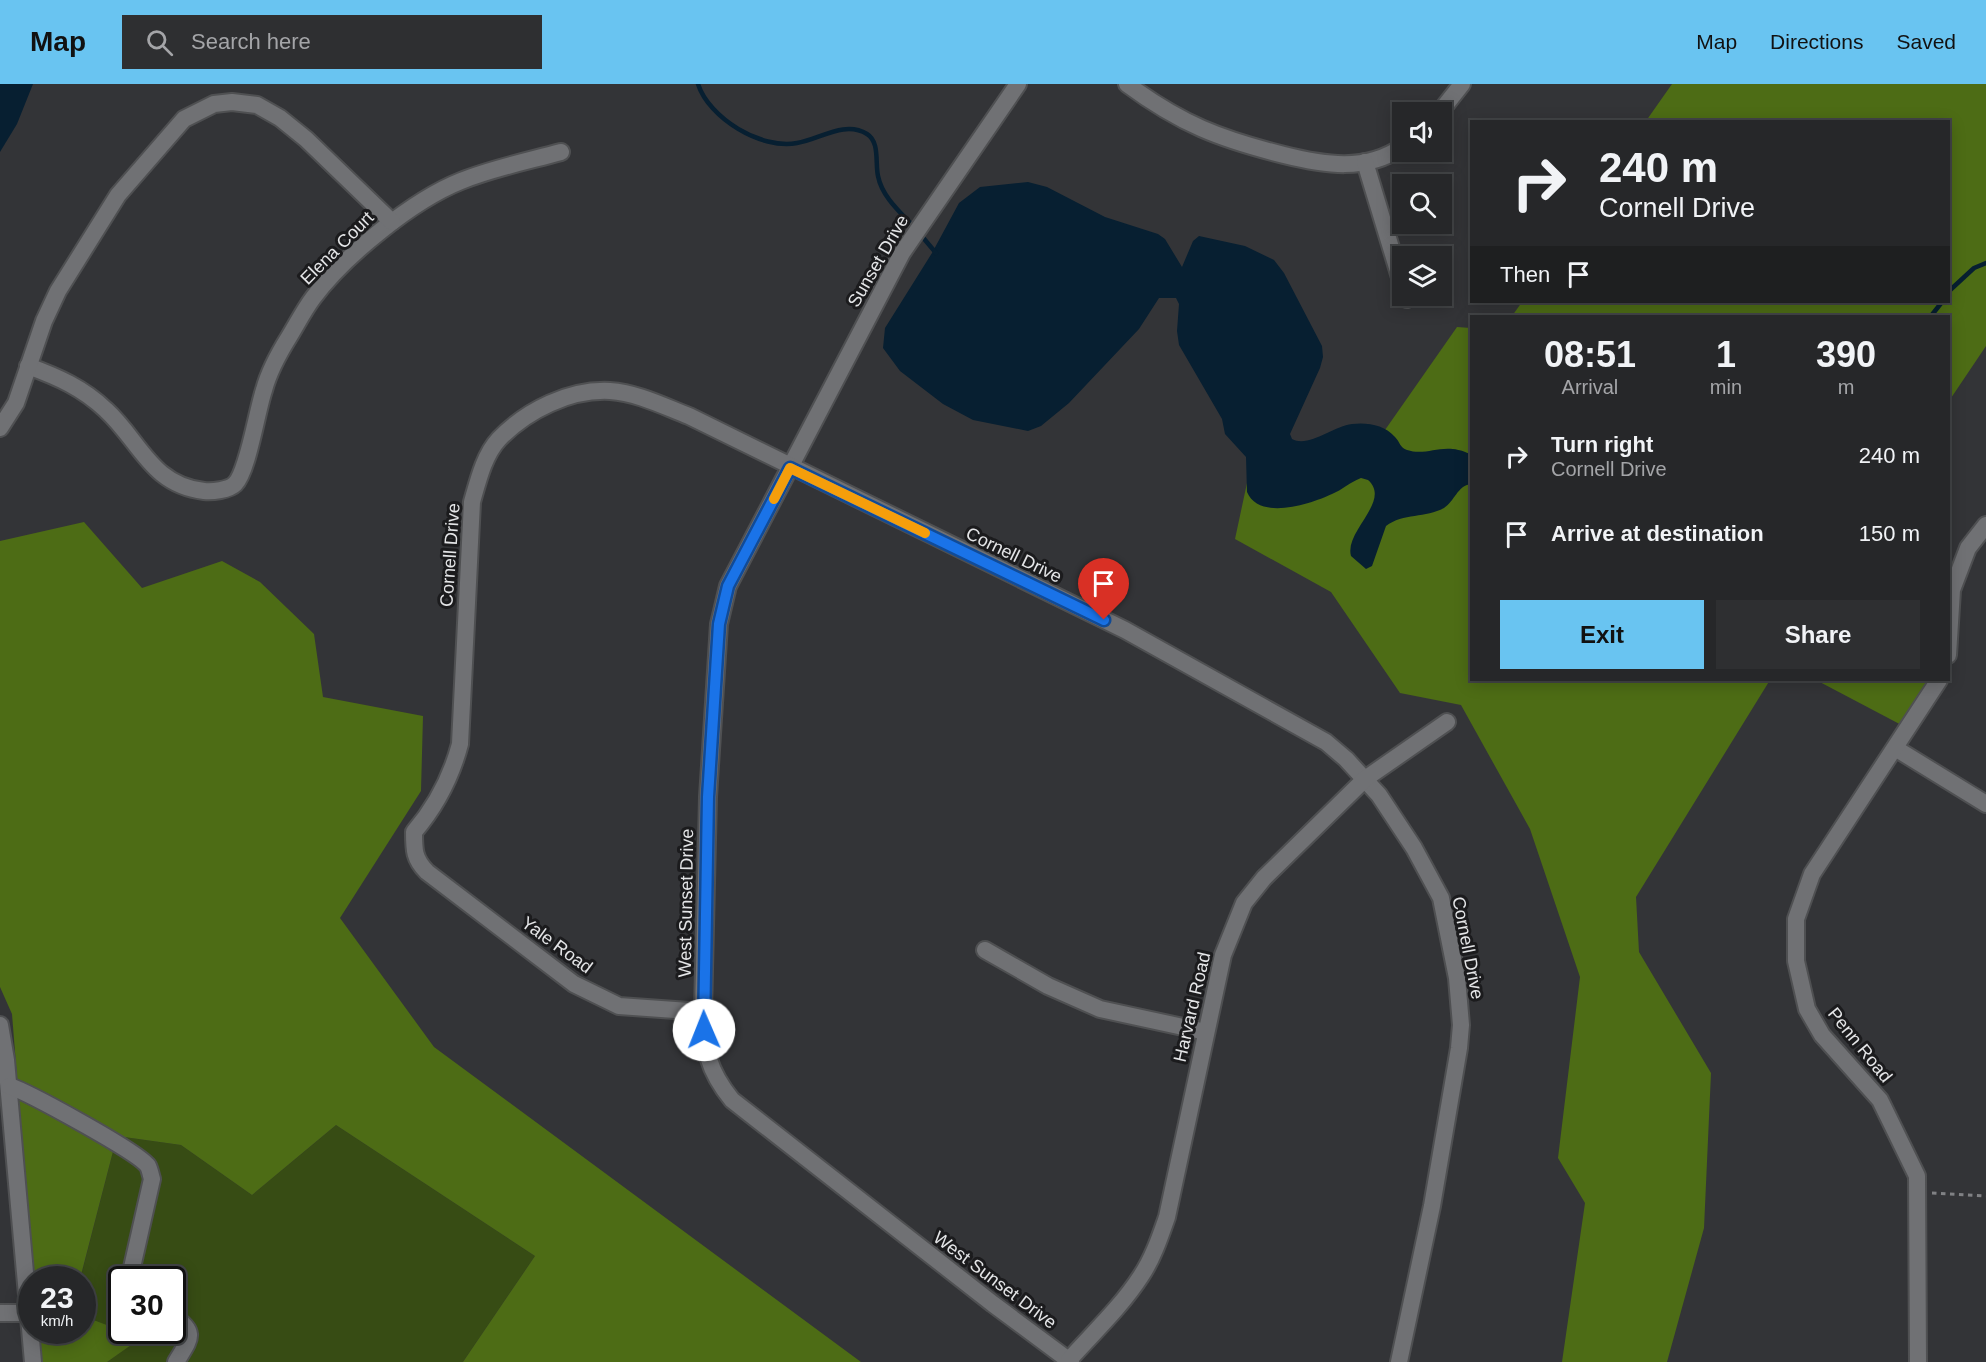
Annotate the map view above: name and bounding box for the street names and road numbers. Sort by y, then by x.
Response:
street label: Elena Court [296,207,378,289]
street label: Sunset Drive [844,211,912,311]
street label: Cornell Drive [436,502,464,608]
street label: Cornell Drive [963,523,1065,587]
street label: West Sunset Drive [675,828,697,978]
street label: Cornell Drive [1448,895,1488,1001]
street label: Yale Road [518,913,596,977]
street label: Harvard Road [1170,950,1214,1064]
street label: Penn Road [1824,1004,1896,1086]
street label: West Sunset Drive [930,1227,1060,1333]

